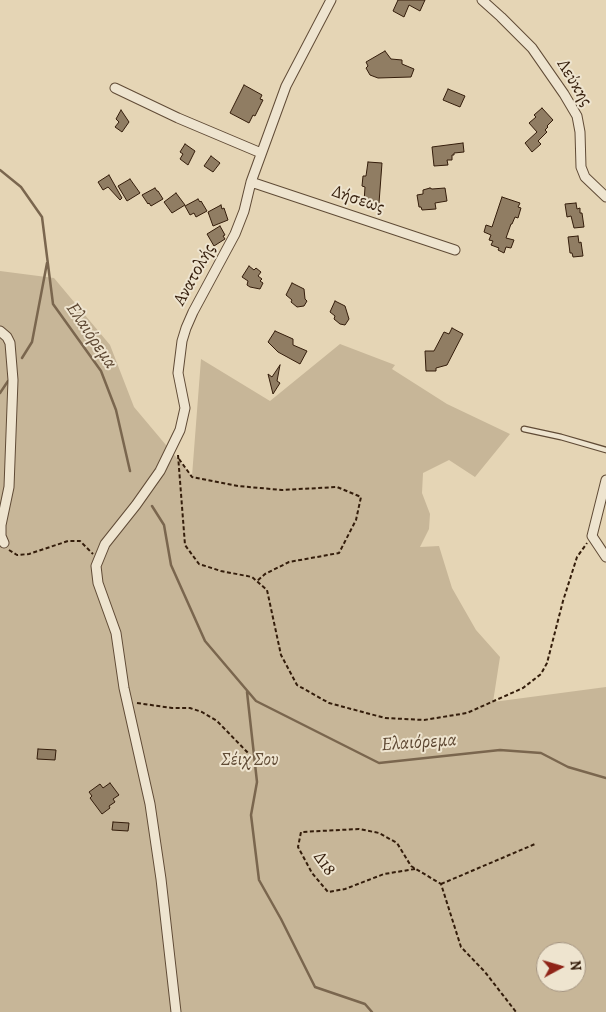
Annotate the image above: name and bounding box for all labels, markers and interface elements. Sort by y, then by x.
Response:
street label: Λεύκης [551,55,597,111]
street label: Δήσεως [329,181,387,219]
street label: Ανατολής [169,240,221,310]
water label: Ελαιόρεμα [61,298,121,374]
water label: Ελαιόρεμα [381,729,457,757]
park label: Σέιχ Σου [221,750,279,772]
street label: Δ18 [308,848,340,880]
north arrow [536,942,586,992]
text: N [565,959,585,972]

